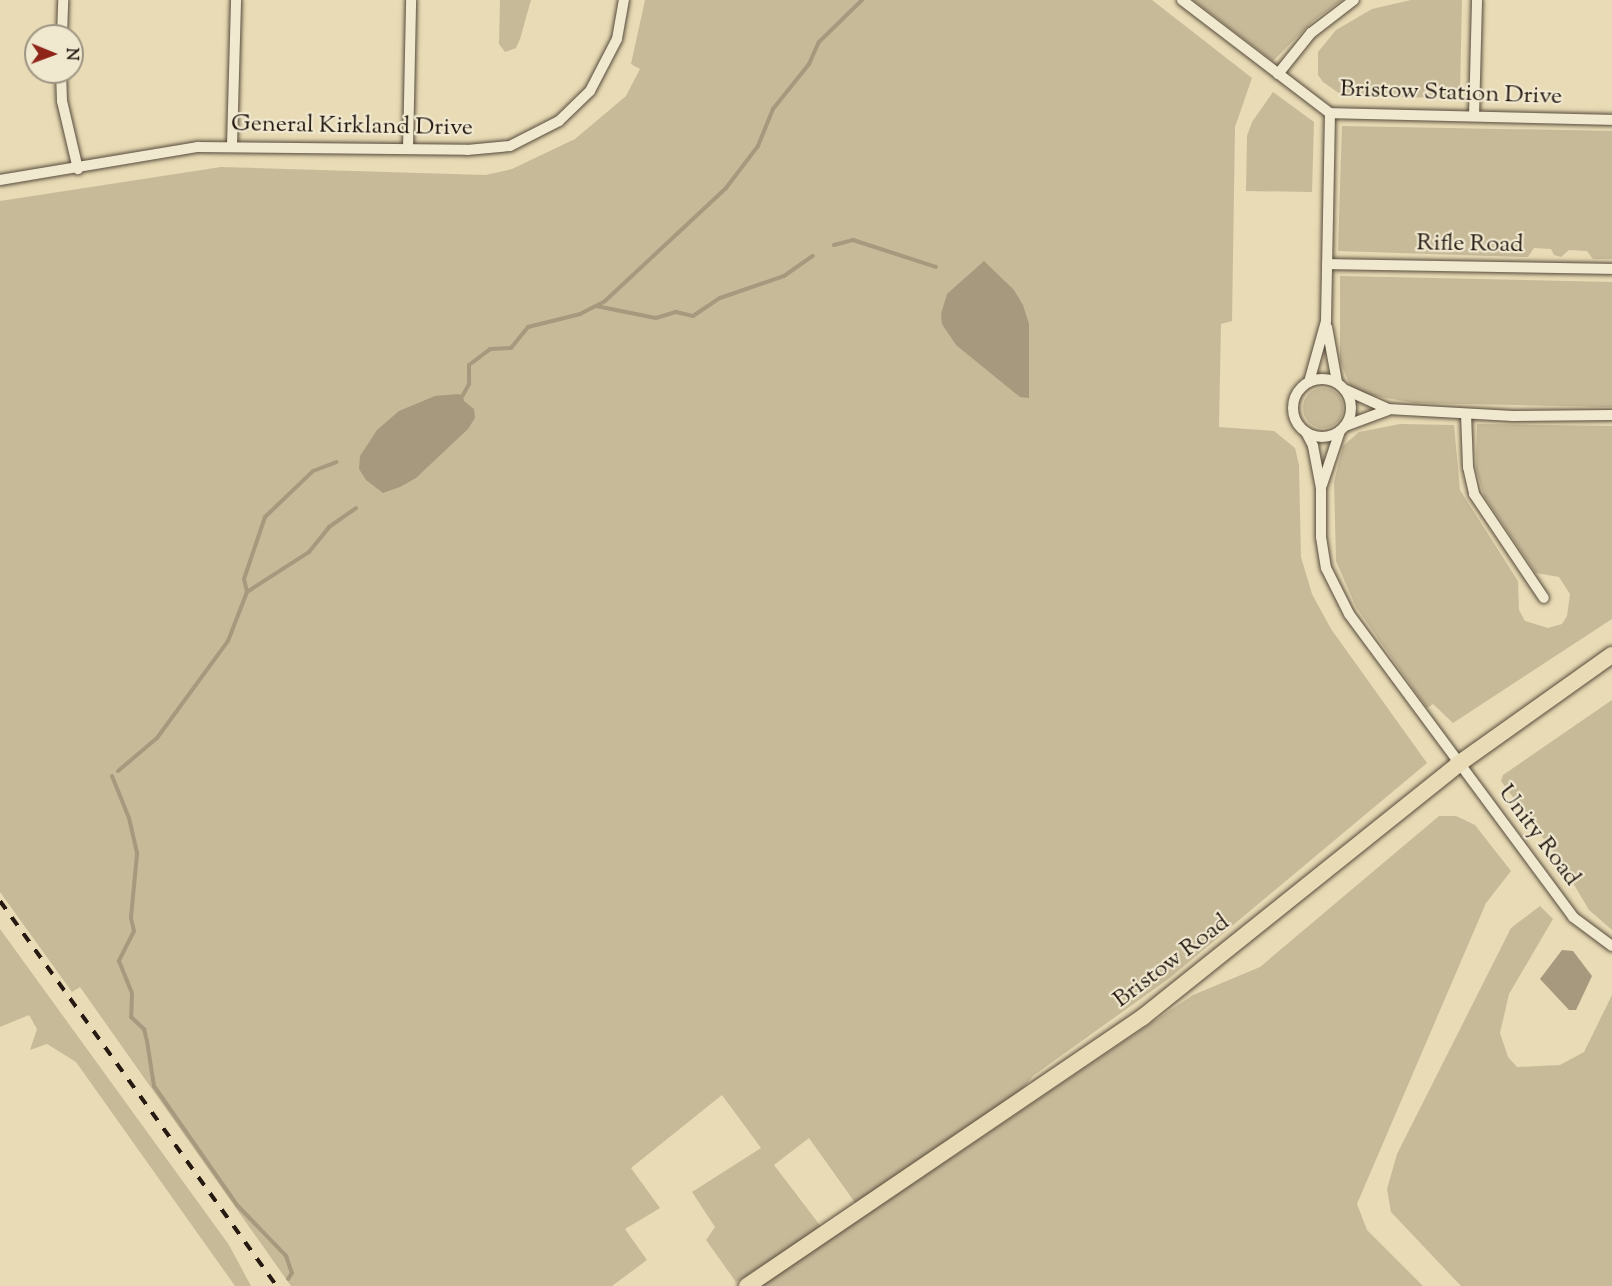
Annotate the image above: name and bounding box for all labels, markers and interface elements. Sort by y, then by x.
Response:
north arrow [24,24,84,84]
text: N [59,48,82,61]
street label: Bristow Station Drive [1339,76,1563,112]
street label: General Kirkland Drive [231,110,473,144]
street label: Rifle Road [1416,230,1524,260]
street label: Unity Road [1490,780,1586,892]
street label: Bristow Road [1108,909,1236,1015]

